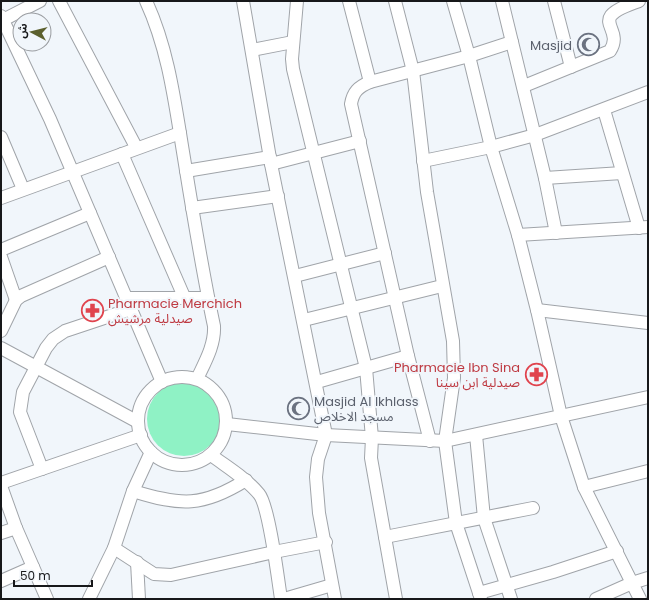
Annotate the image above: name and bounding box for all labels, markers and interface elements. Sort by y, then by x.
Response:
north arrow [12,12,52,52]
text: ش [13,22,31,39]
mosque icon: Masjid [575,32,601,58]
place label: Masjid [530,36,572,55]
place label: Pharmacie Merchich صيدلية مرشيش [108,294,242,328]
pharmacy icon: Pharmacie Merchich صيدلية مرشيش [80,297,106,323]
place label: Pharmacie Ibn Sina صيدلية ابن سينا [394,358,520,392]
pharmacy icon: Pharmacie Ibn Sina صيدلية ابن سينا [523,361,549,387]
place label: Masjid Al Ikhlass مسجد الاخلاص [314,392,419,426]
mosque icon: Masjid Al Ikhlass مسجد الاخلاص [285,395,311,421]
scale bar [14,562,92,588]
text: 50 m [20,567,51,584]

